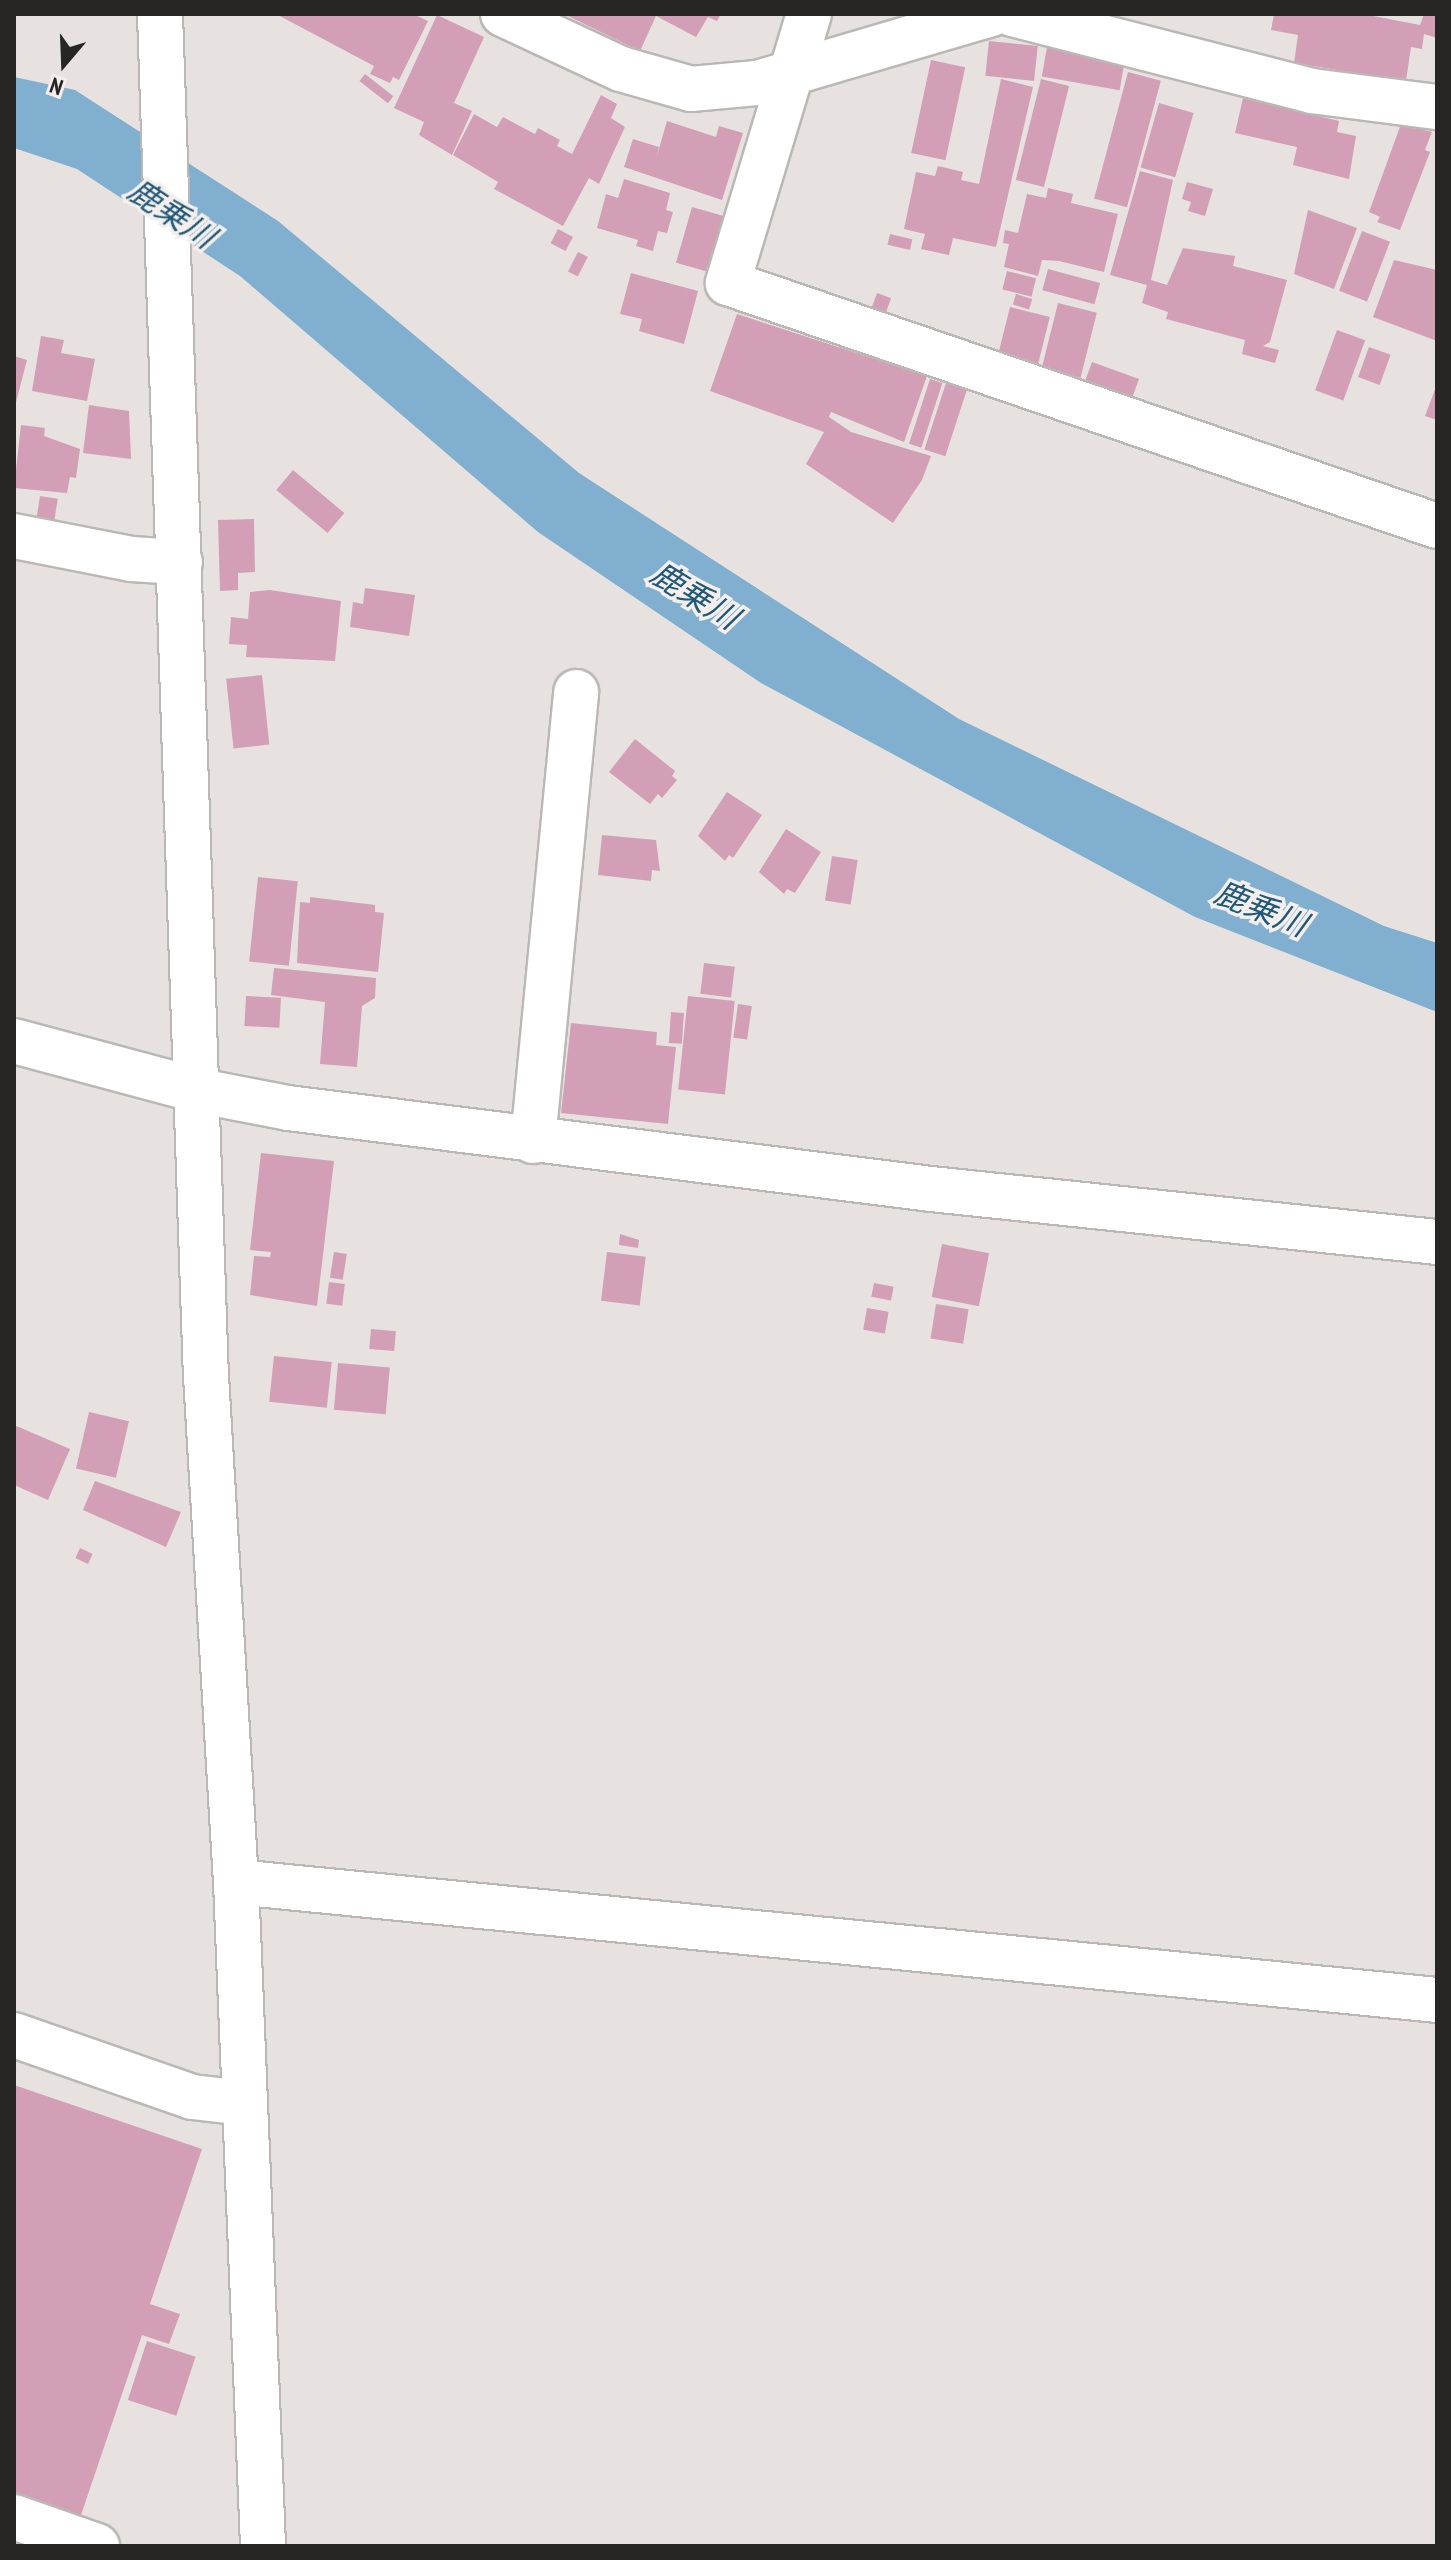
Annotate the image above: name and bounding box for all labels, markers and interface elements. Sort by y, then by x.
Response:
north arrow [24,24,104,104]
text: N [46,72,66,102]
water label: 鹿乗川 [121,170,223,256]
water label: 鹿乗川 [644,553,746,637]
water label: 鹿乗川 [1209,872,1313,944]

